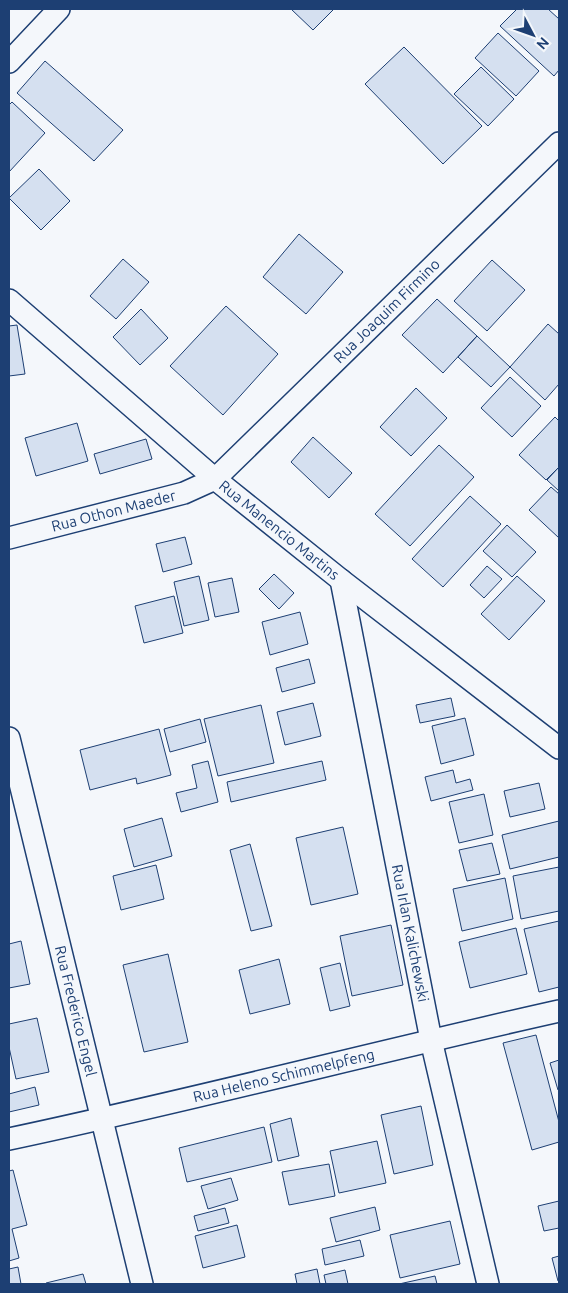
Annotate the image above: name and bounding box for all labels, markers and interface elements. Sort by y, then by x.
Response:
north arrow [508,10,558,60]
text: N [533,34,552,53]
street label: Rua Joaquim Firmino [330,255,443,366]
street label: Rua Manencio Martins [216,477,343,583]
street label: Rua Othon Maeder [49,486,178,535]
street label: Rua Irlan Kalichewski [389,863,432,1004]
street label: Rua Frederico Engel [52,944,100,1078]
street label: Rua Heleno Schimmelpfeng [191,1045,376,1105]

